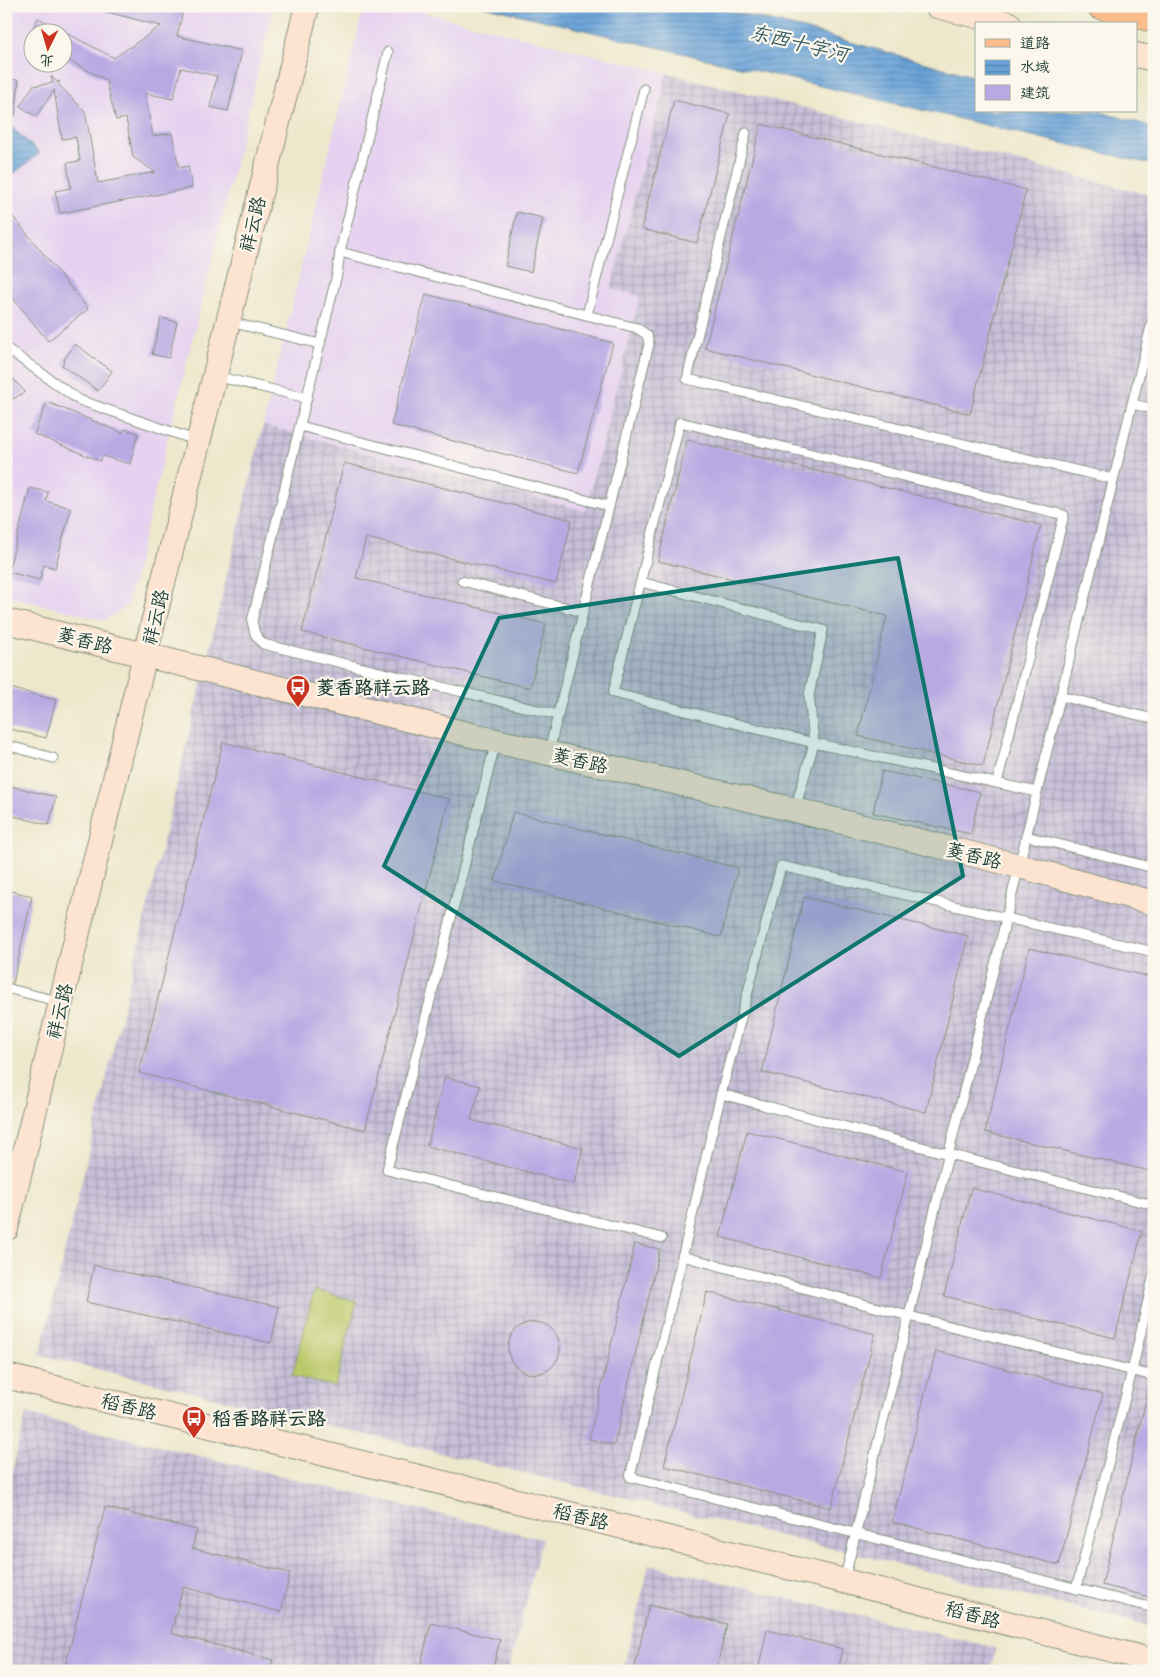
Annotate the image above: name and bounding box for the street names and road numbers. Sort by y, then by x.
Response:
street label: 祥云路 [234,194,271,255]
street label: 祥云路 [137,587,174,648]
street label: 菱香路 [54,622,115,659]
street label: 菱香路 [550,743,610,778]
street label: 菱香路 [943,837,1004,874]
street label: 祥云路 [41,981,78,1042]
street label: 稻香路 [98,1388,159,1425]
street label: 稻香路 [550,1498,611,1535]
street label: 稻香路 [942,1596,1003,1633]

